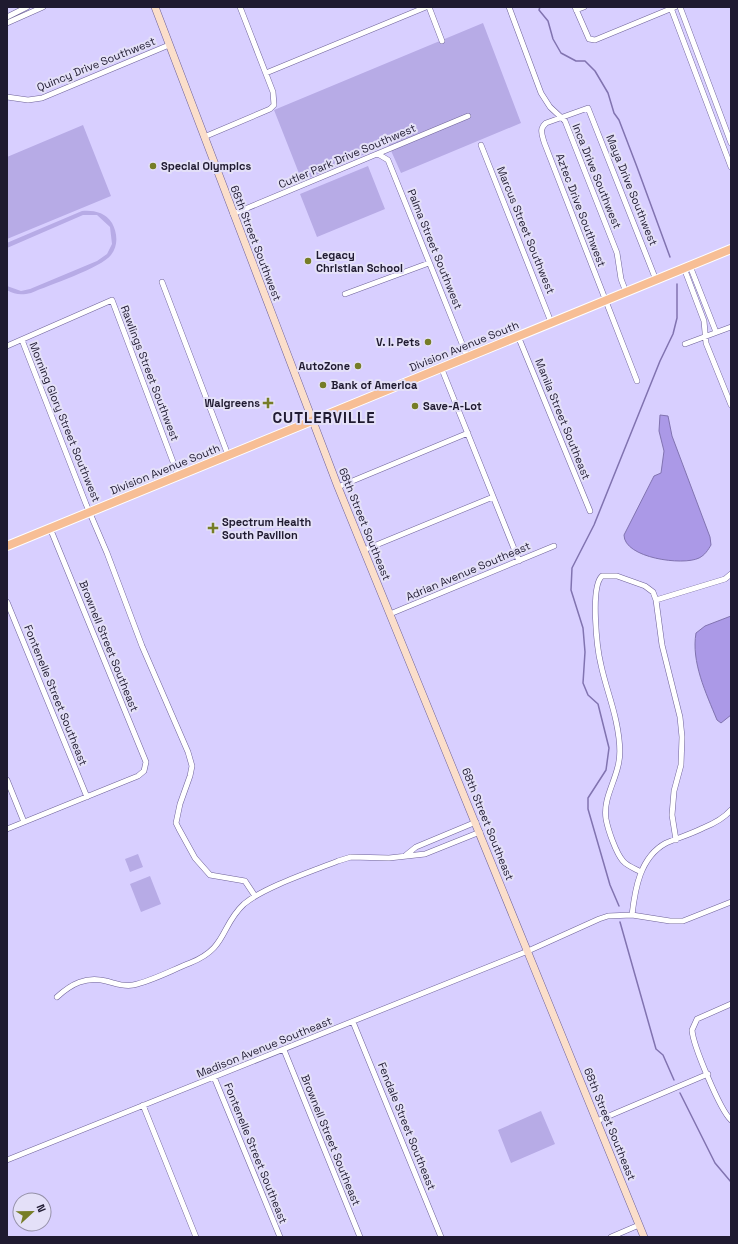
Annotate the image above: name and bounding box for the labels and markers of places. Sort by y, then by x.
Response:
place label: Special Olympics [161,159,251,173]
marker: Special Olympics [148,161,158,171]
place label: Legacy Christian School [316,248,403,275]
marker: Legacy Christian School [303,256,313,266]
place label: V. I. Pets [376,335,420,349]
marker: V. I. Pets [423,337,433,347]
place label: AutoZone [299,359,350,373]
marker: AutoZone [353,361,363,371]
place label: Bank of America [331,378,418,392]
marker: Bank of America [318,380,328,390]
place label: Walgreens [204,396,260,410]
marker: Walgreens [263,398,273,408]
place label: Save-A-Lot [423,399,482,413]
marker: Save-A-Lot [410,401,420,411]
place label: Spectrum Health South Pavilion [222,515,311,542]
marker: Spectrum Health South Pavilion [207,522,219,534]

